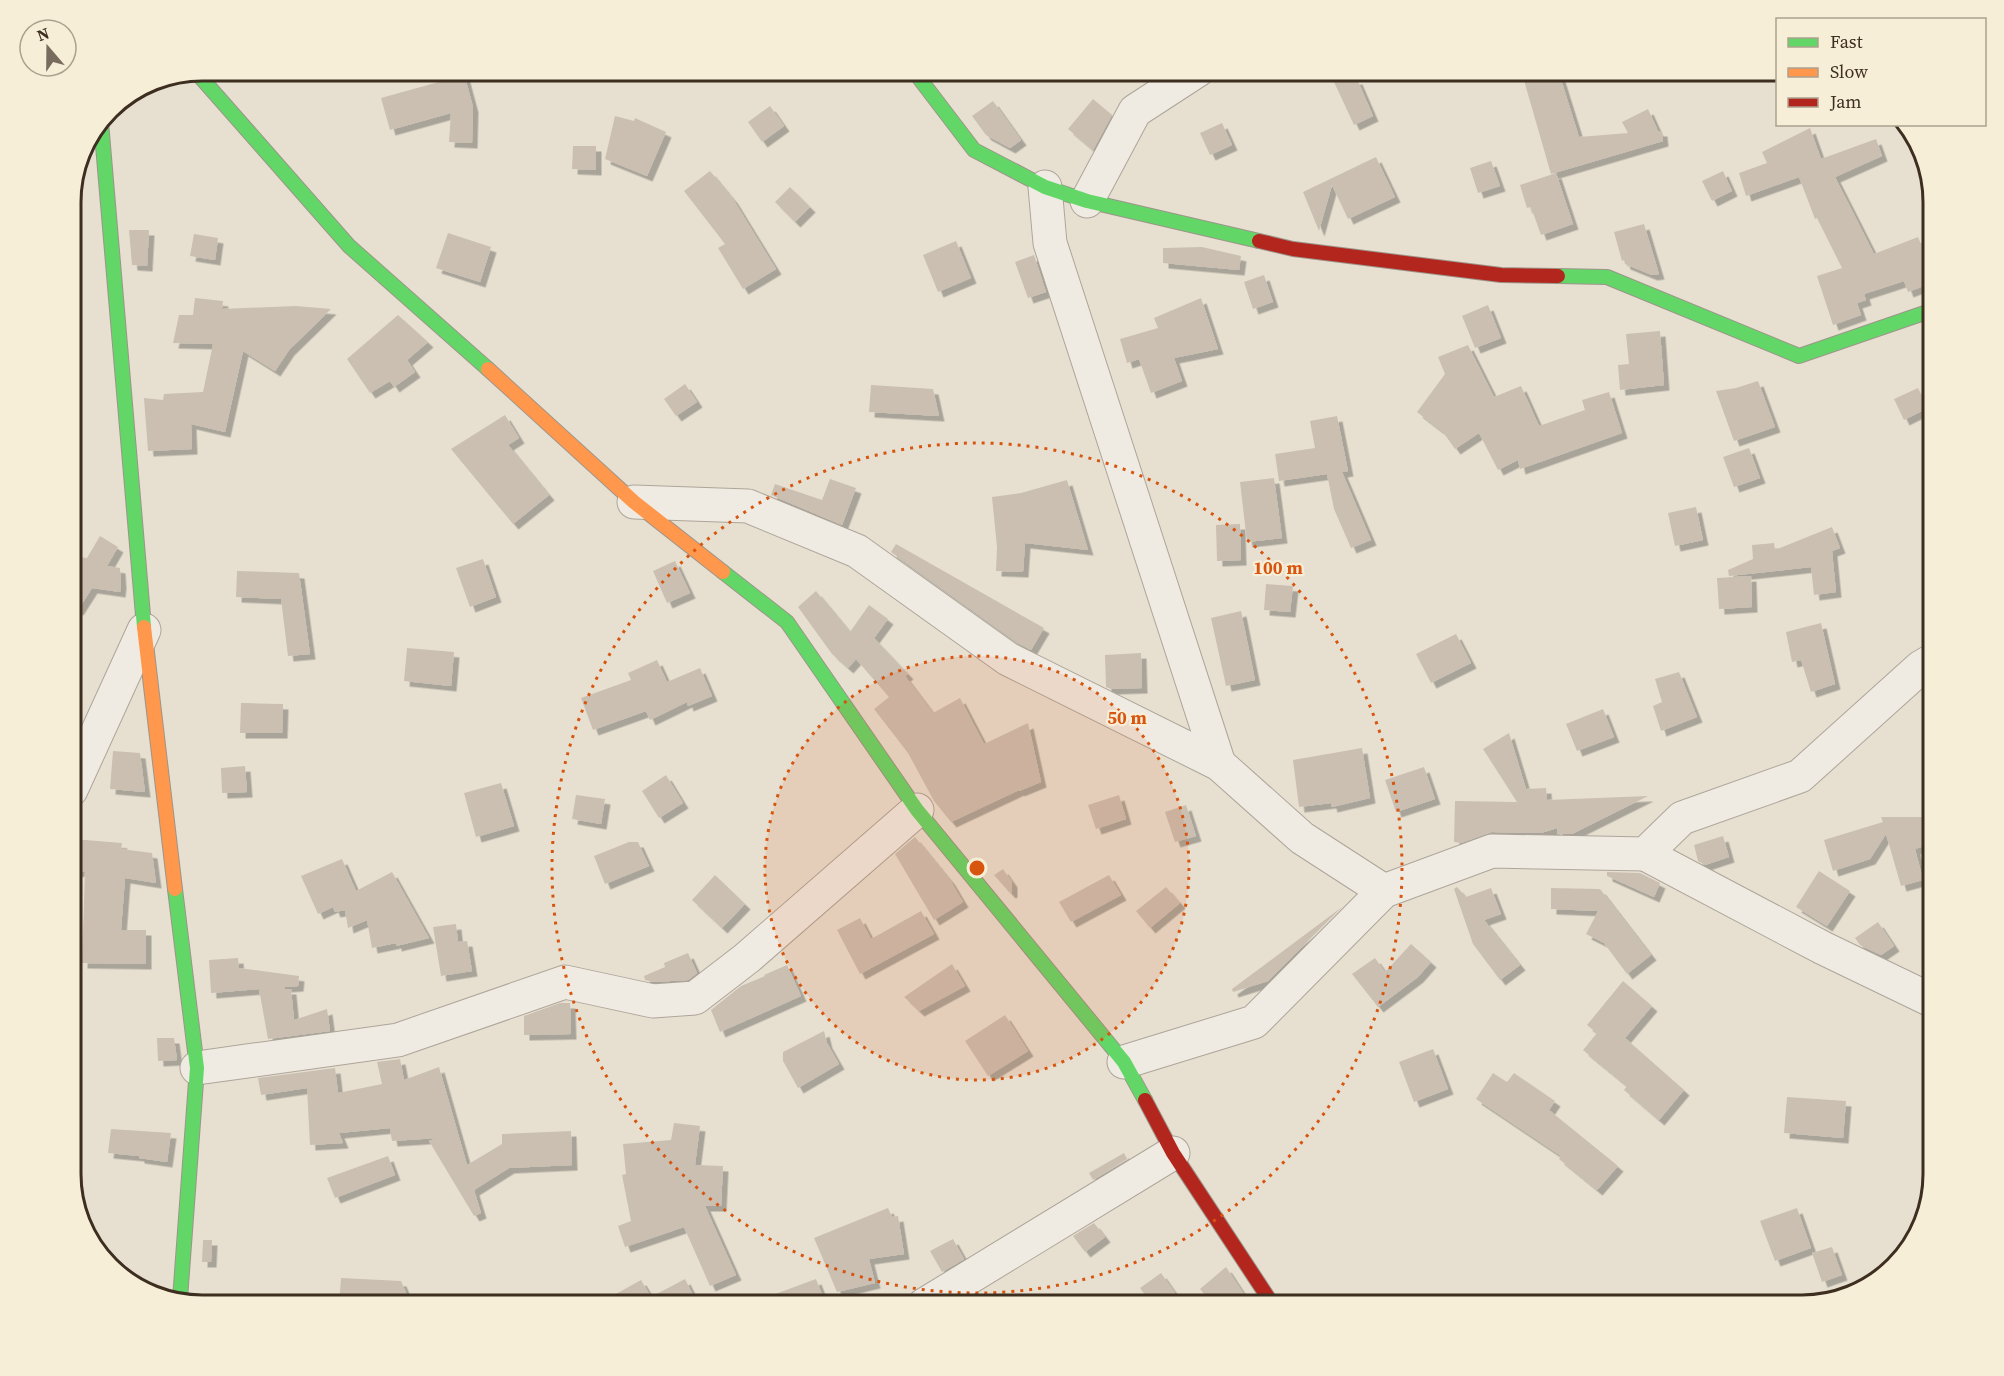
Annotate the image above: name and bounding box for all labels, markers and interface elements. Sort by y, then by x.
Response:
north arrow [18,18,78,78]
legend [1776,18,1986,126]
text: N [34,21,52,46]
text: Fast [1830,29,1863,54]
text: Slow [1830,59,1868,84]
text: Jam [1829,89,1862,114]
text: 100 m [1253,555,1303,580]
text: 50 m [1107,705,1147,730]
centre of rings [967,858,987,878]

